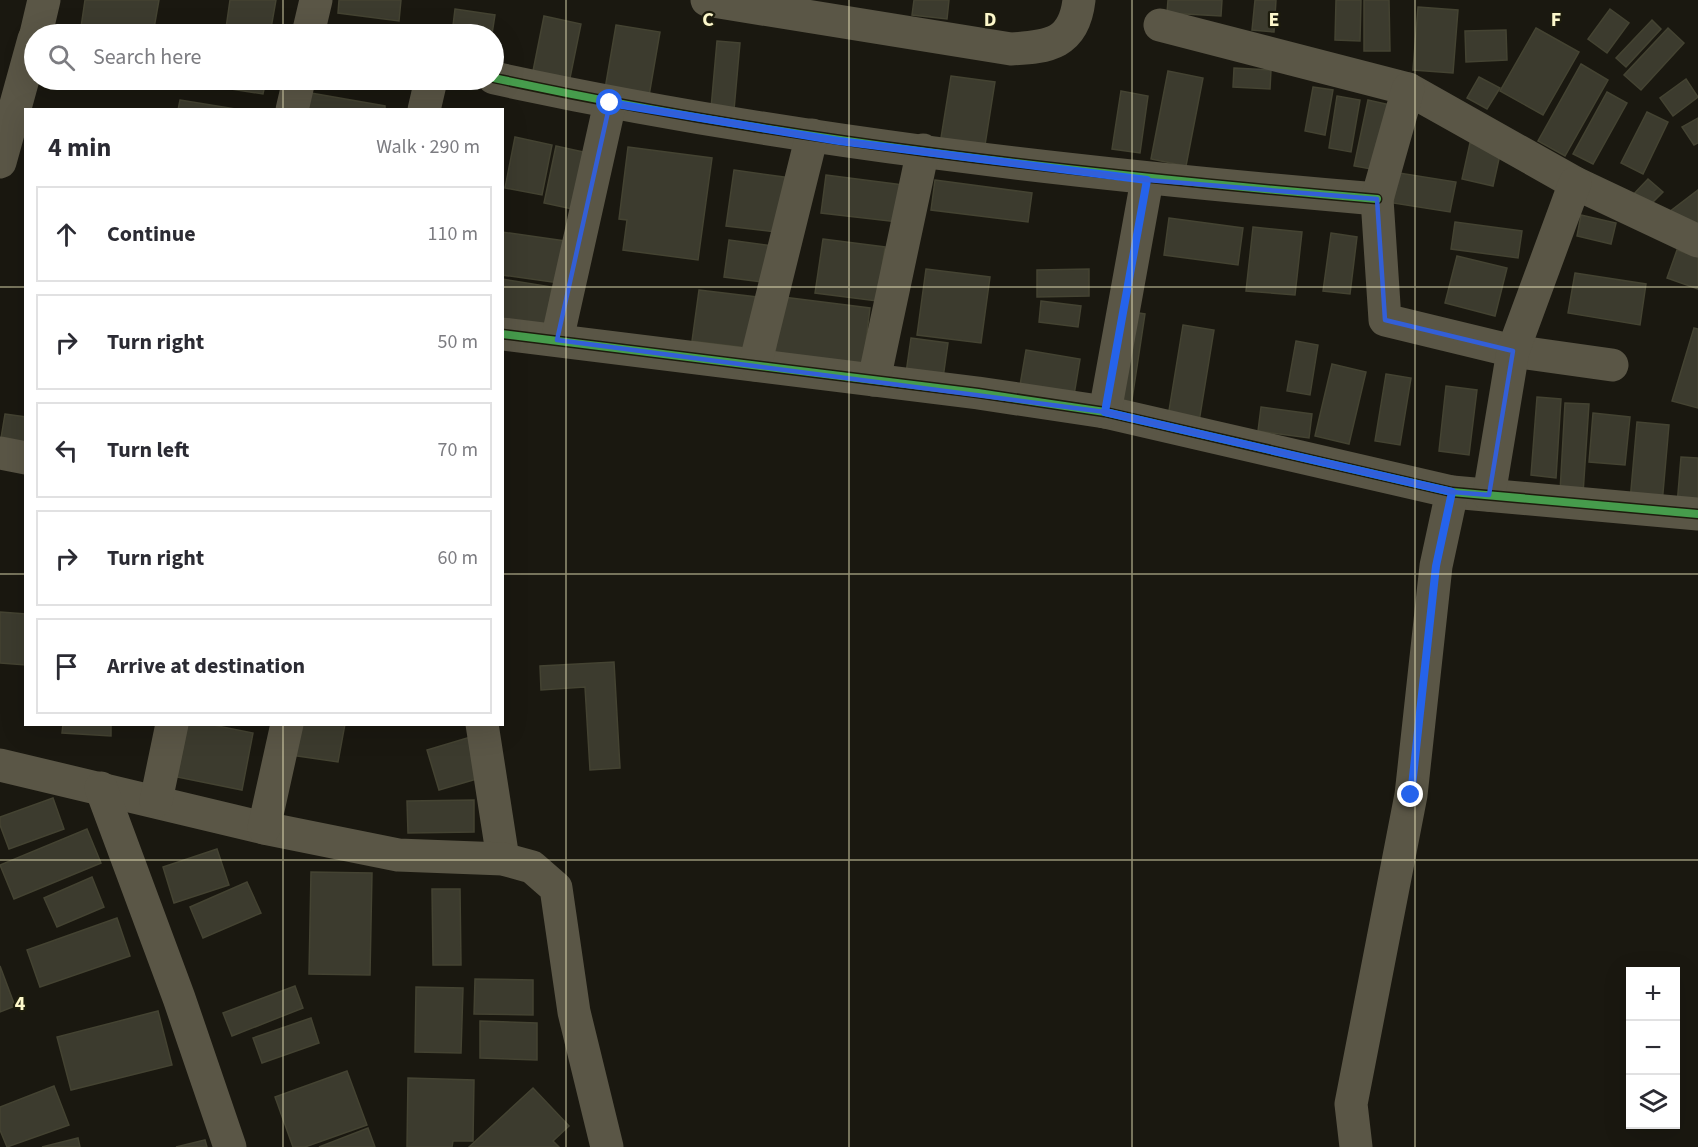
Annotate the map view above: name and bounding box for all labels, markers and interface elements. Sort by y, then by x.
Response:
text: C [702,6,714,34]
text: D [984,6,996,34]
text: E [1269,6,1279,34]
text: F [1551,6,1561,34]
search box [24,24,504,90]
icon: search [45,41,78,74]
text: Search here [93,41,201,73]
route start [596,89,622,115]
text: 4 min [48,129,111,166]
text: Walk · 290 m [376,133,480,161]
icon: ahead [50,218,83,251]
text: Continue [107,218,196,250]
text: 110 m [428,220,478,248]
icon: right [50,326,83,359]
text: Turn right [107,326,204,358]
text: 50 m [438,328,478,356]
icon: left [50,434,83,467]
text: Turn left [107,434,189,466]
text: 70 m [438,436,478,464]
icon: right [50,542,83,575]
text: Turn right [107,542,204,574]
text: 60 m [438,544,478,572]
icon: arrive [50,650,83,683]
text: Arrive at destination [107,650,305,682]
route end [1397,781,1423,807]
map controls [1626,967,1680,1129]
button: + [1626,967,1680,1021]
text: 4 [15,990,26,1018]
button: − [1626,1021,1680,1075]
button: layers [1626,1075,1680,1129]

